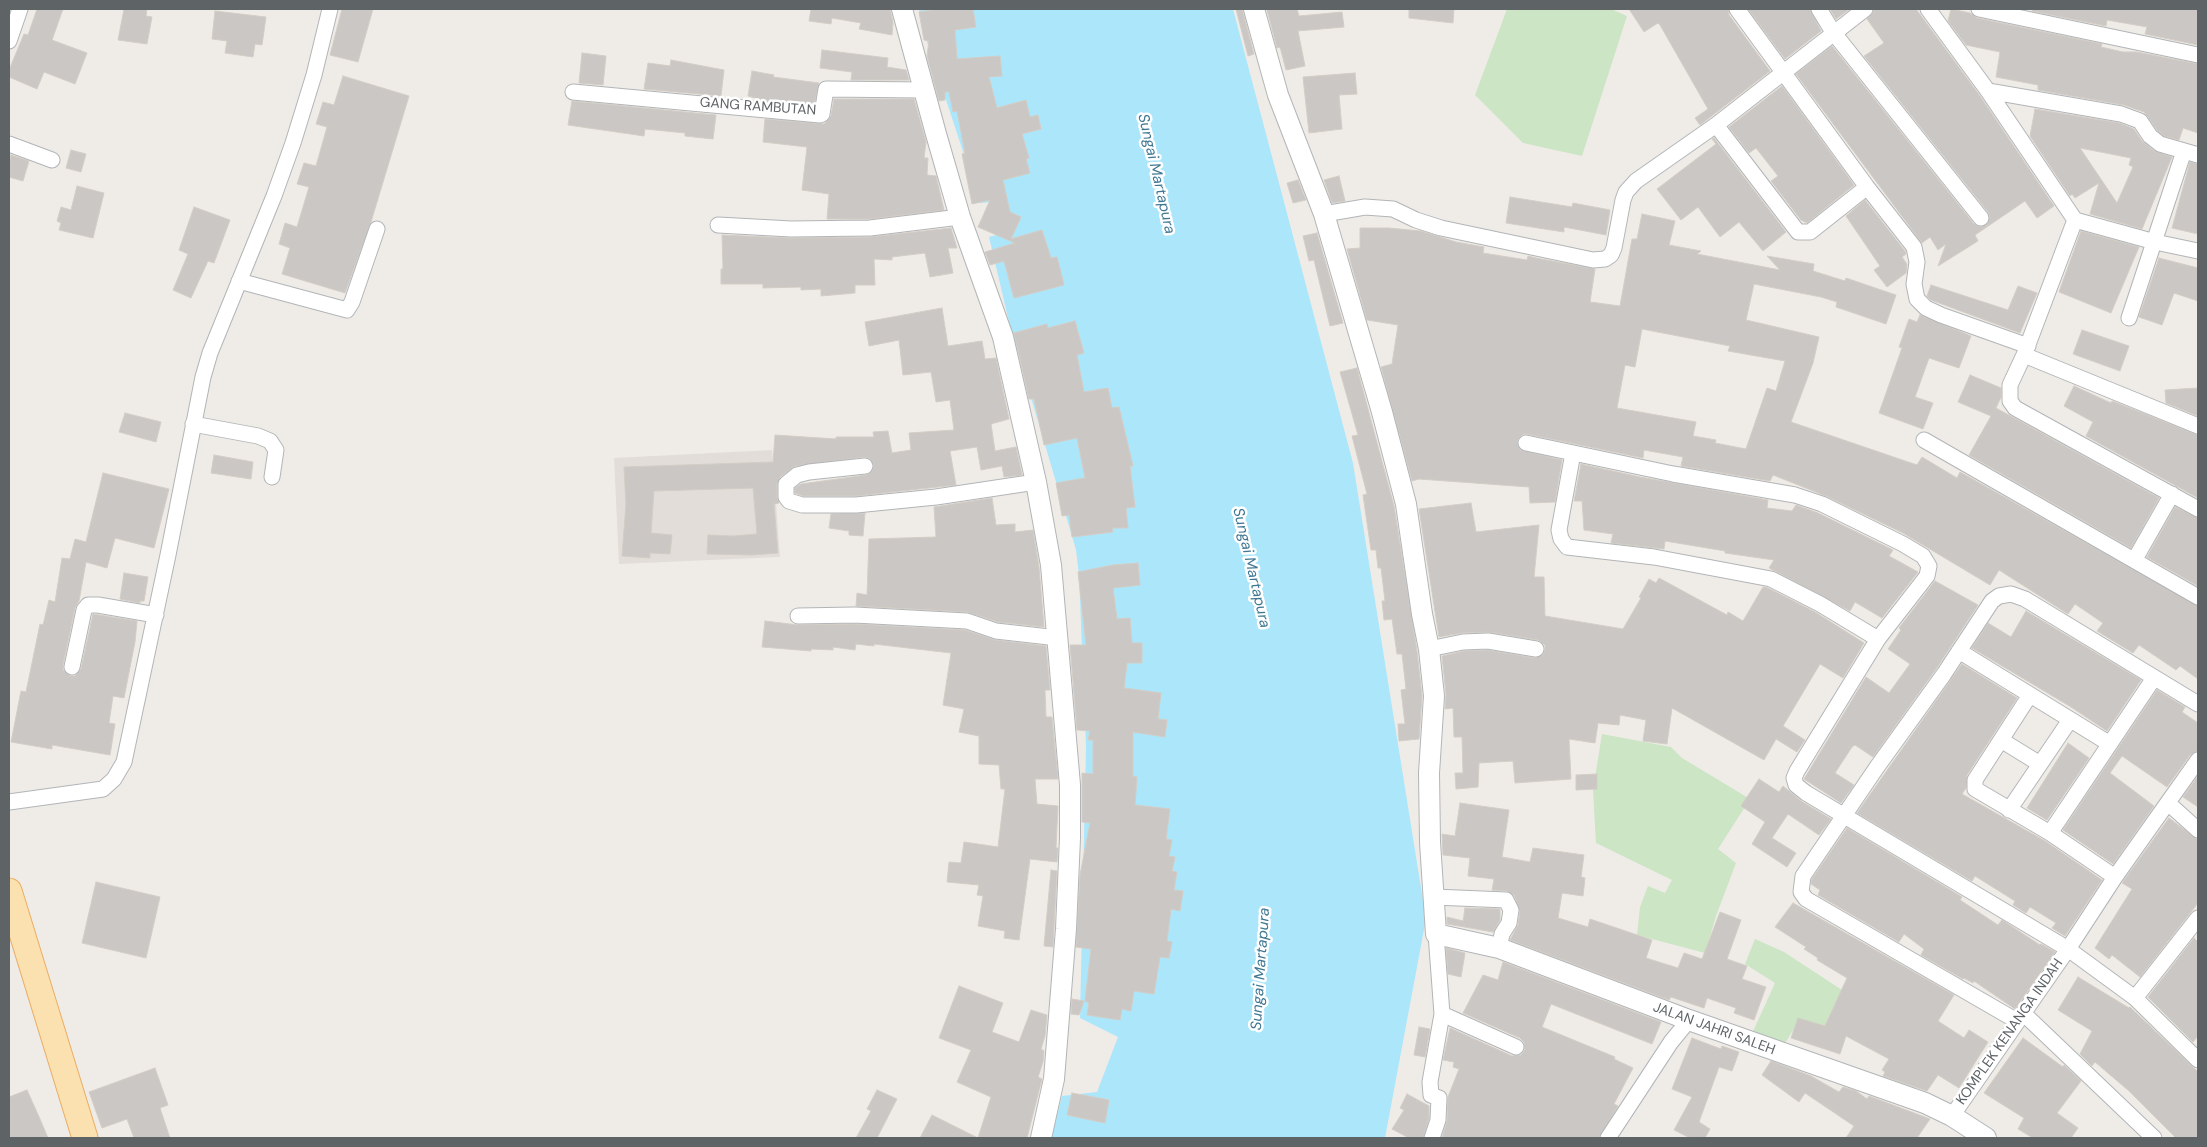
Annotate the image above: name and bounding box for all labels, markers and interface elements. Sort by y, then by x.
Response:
street label: GANG RAMBUTAN [699,95,817,119]
water label: Sungai Martapura [1133,112,1179,236]
water label: Sungai Martapura [1228,506,1274,630]
water label: Sungai Martapura [1248,907,1274,1031]
street label: KOMPLEK KENANGA INDAH [1953,956,2067,1108]
street label: JALAN JAHRI SALEH [1651,999,1777,1059]

